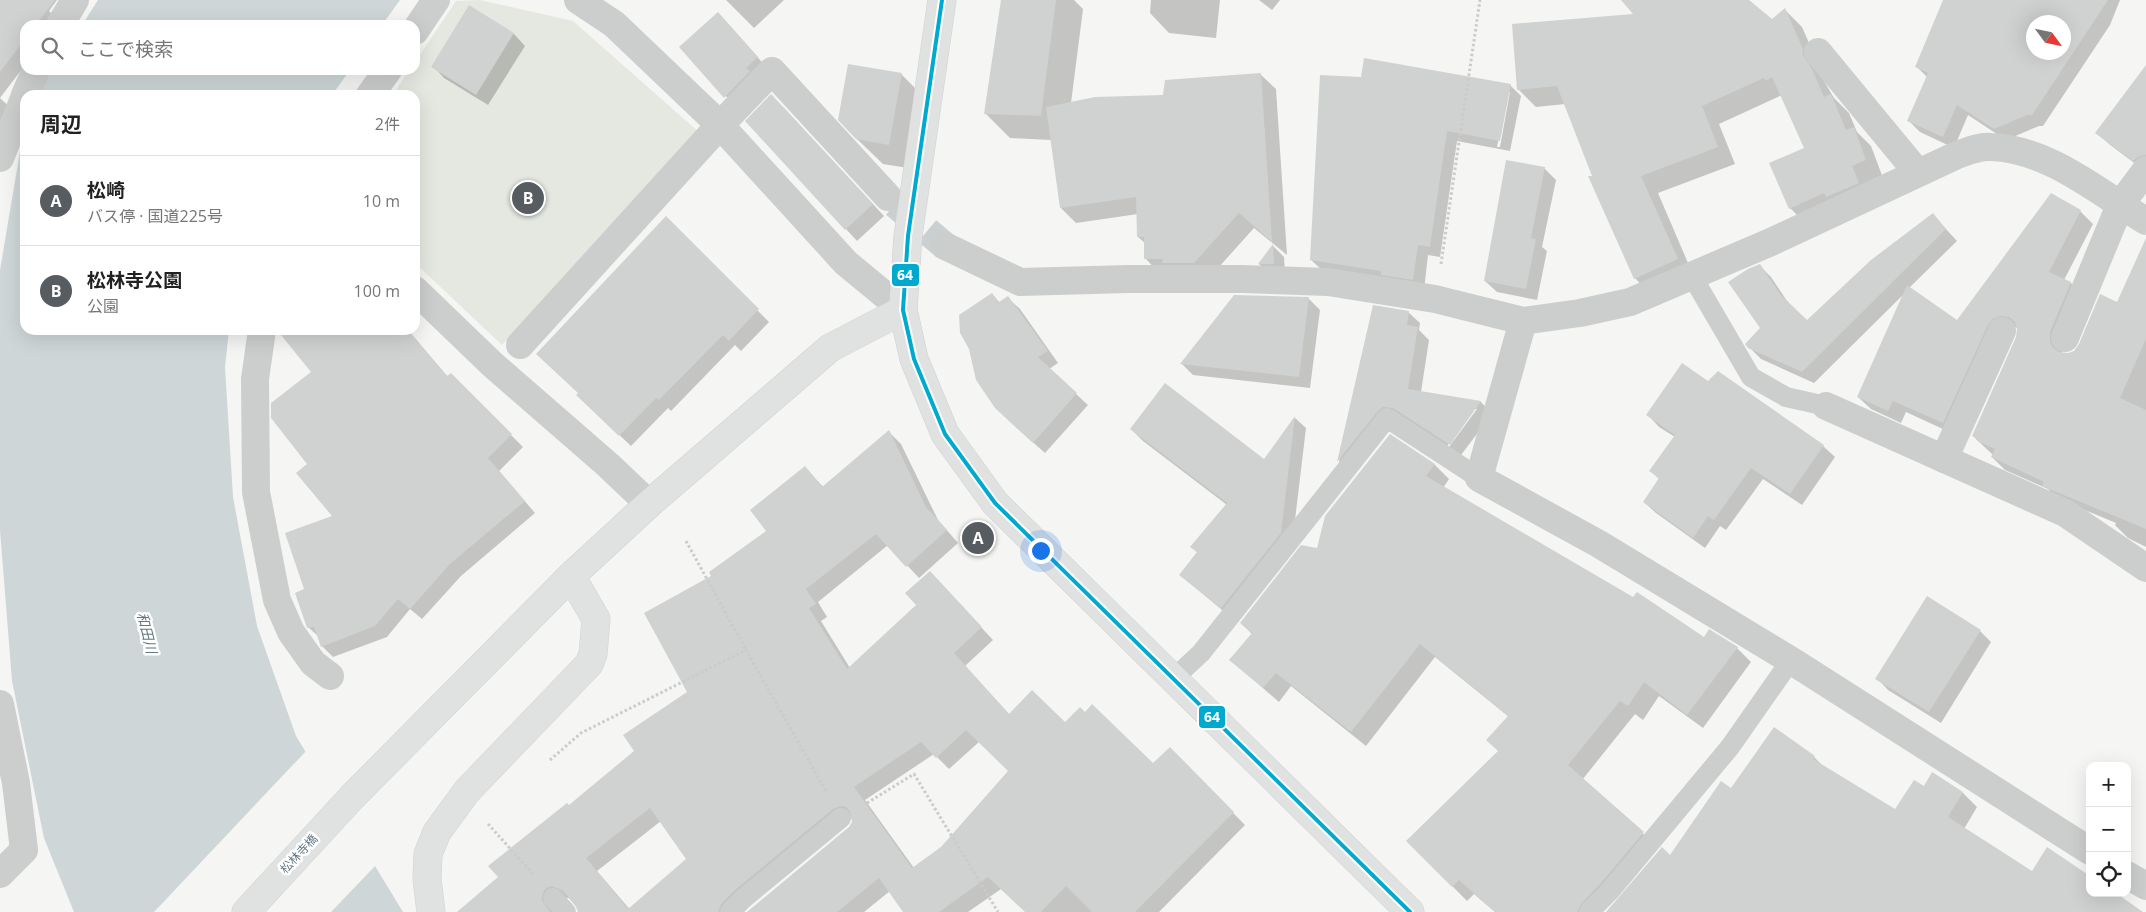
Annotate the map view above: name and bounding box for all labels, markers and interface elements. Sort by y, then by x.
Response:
north arrow [2026,15,2071,60]
search box [20,20,420,75]
icon: search [38,34,66,62]
text: ここで検索 [78,36,173,62]
text: 周辺 [40,110,82,138]
text: 2件 [375,113,400,135]
text: 松崎 [87,177,125,203]
pin: B [512,179,544,217]
text: A [50,190,62,212]
text: 10 m [363,190,400,212]
text: バス停 · 国道225号 [87,205,223,227]
line badge: 64 [891,263,920,287]
text: 64 [897,265,913,284]
text: 松林寺公園 [87,267,182,293]
text: B [51,280,61,302]
text: 100 m [354,280,400,302]
text: 公園 [87,295,119,317]
pin: A [962,519,994,557]
your location [1028,538,1054,564]
water label: 和田川 [133,610,162,657]
line badge: 64 [1198,705,1226,729]
text: 64 [1204,707,1220,726]
map controls [2086,762,2131,897]
button: + [2086,762,2131,807]
button: − [2086,807,2131,852]
street label: 松林寺橋 [276,830,321,877]
button: locate [2086,852,2131,897]

